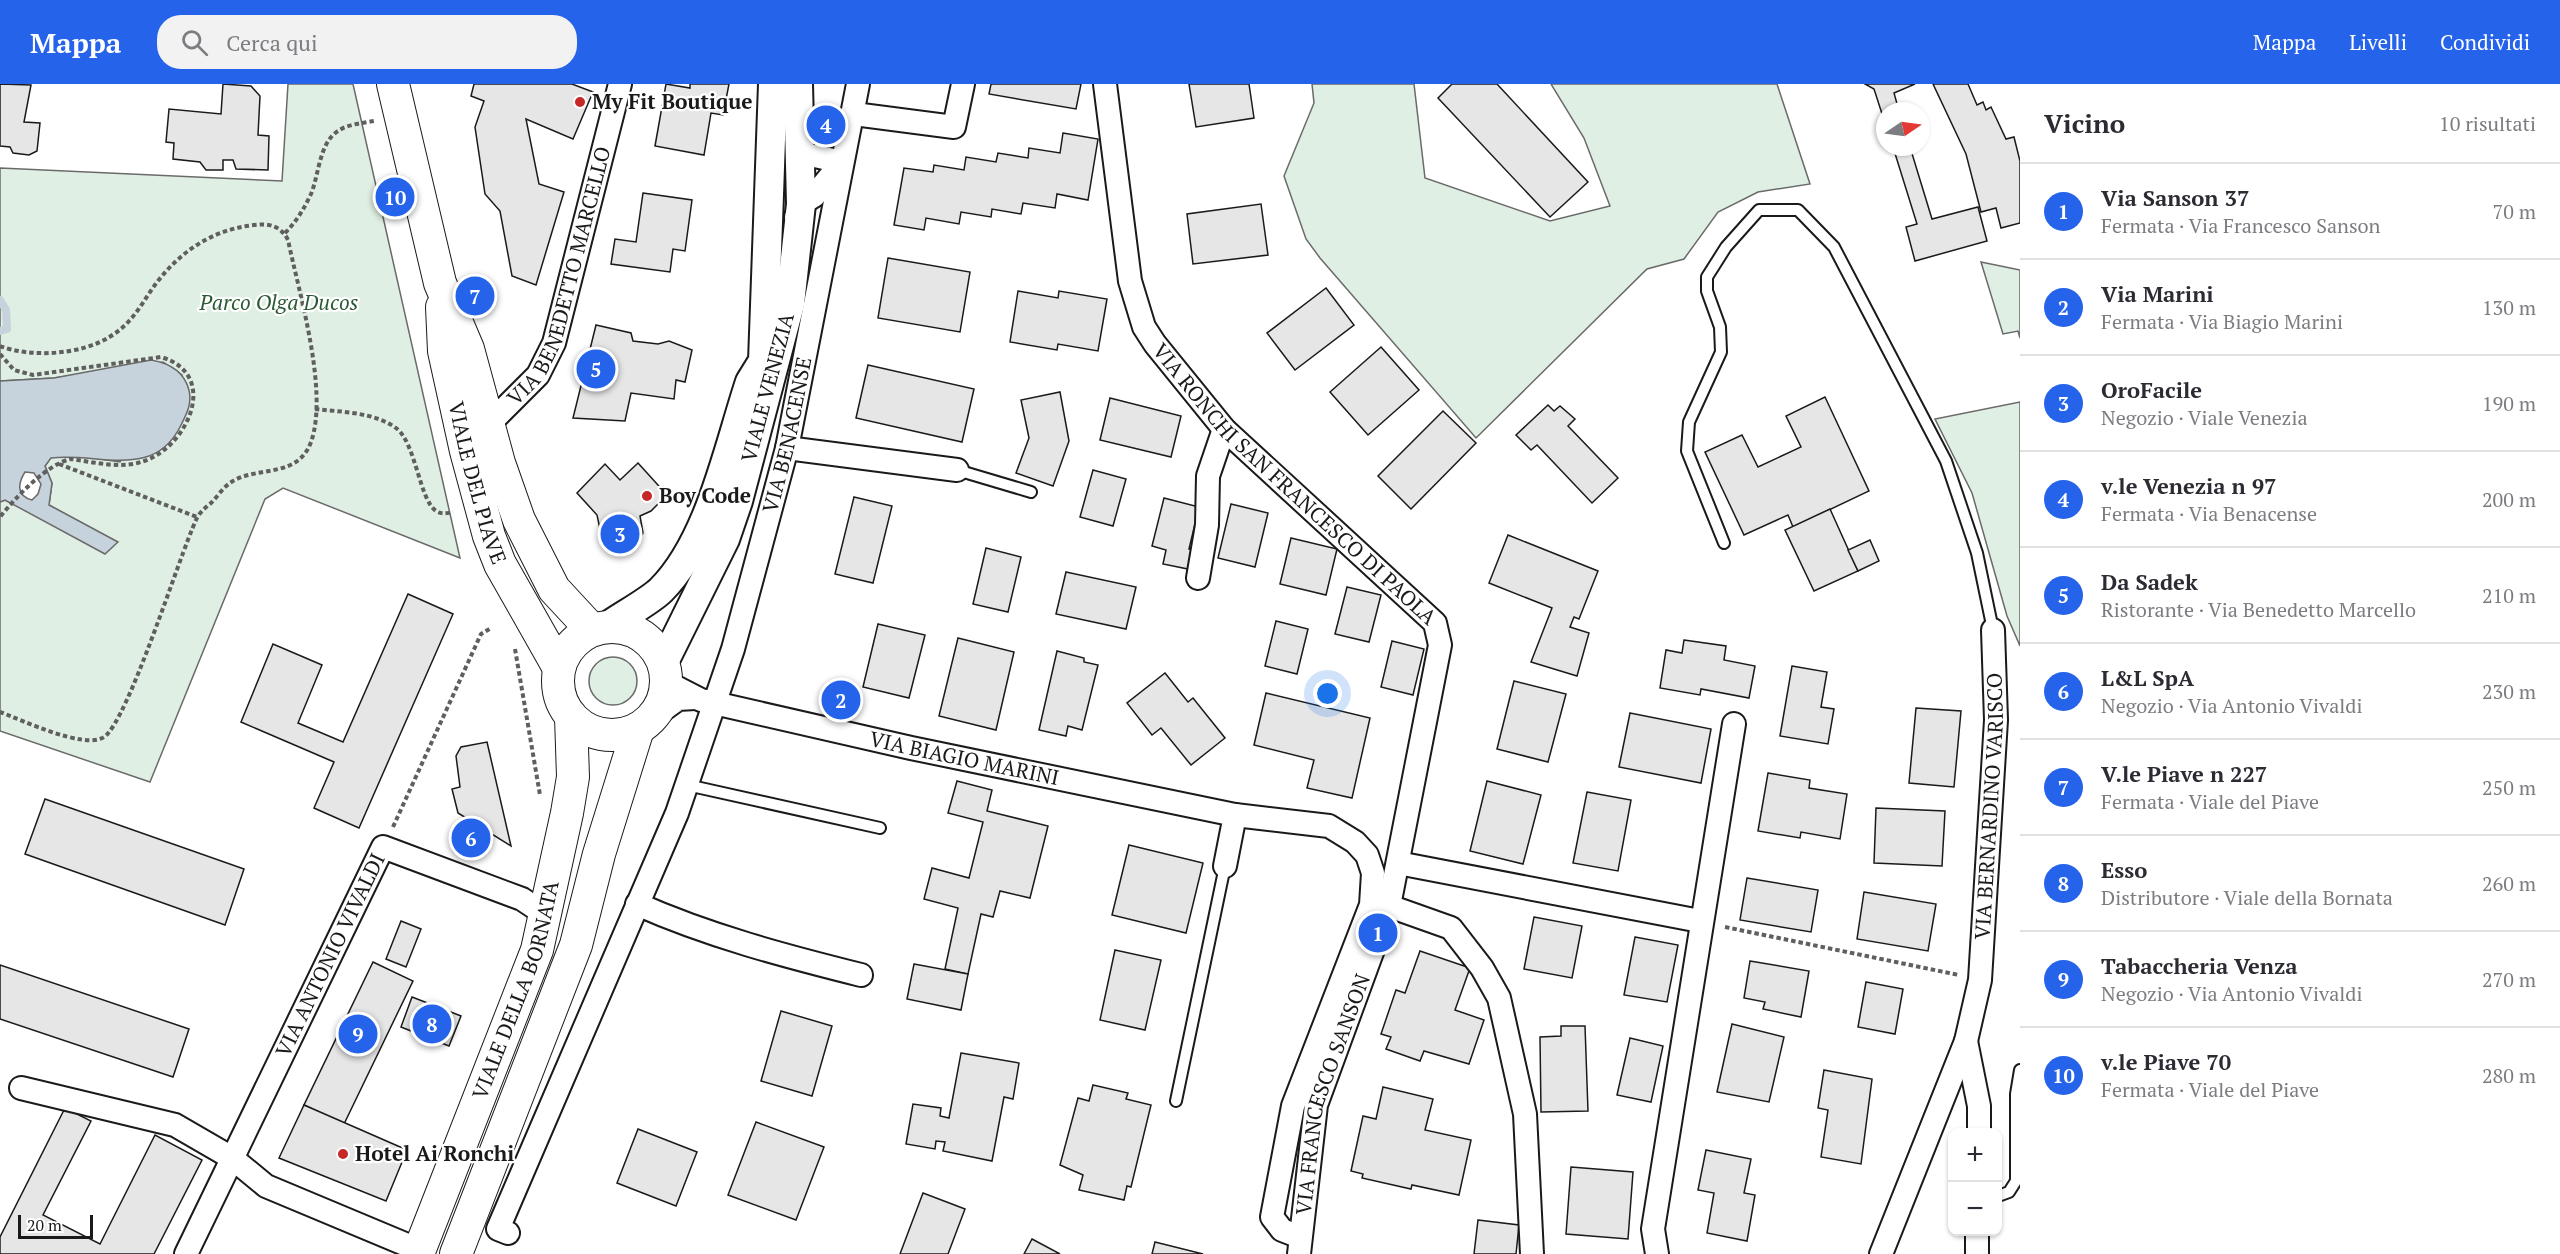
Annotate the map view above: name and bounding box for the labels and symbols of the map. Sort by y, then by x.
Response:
place label: My Fit Boutique [592,87,753,115]
marker: My Fit Boutique [573,95,587,109]
pin: 4 [806,102,846,147]
north arrow [1876,102,1930,156]
street label: VIA BENEDETTO MARCELLO [500,143,617,411]
pin: 10 [376,174,414,220]
pin: 7 [456,274,494,318]
park label: Parco Olga Ducos [199,288,359,316]
street label: VIALE VENEZIA [734,309,800,465]
street label: VIA RONCHI SAN FRANCESCO DI PAOLA [1147,337,1443,631]
pin: 5 [576,346,616,392]
street label: VIA BENACENSE [755,354,817,516]
street label: VIALE DEL PIAVE [443,399,514,568]
place label: Boy Code [659,481,751,509]
marker: Boy Code [640,489,654,503]
pin: 3 [600,512,640,556]
street label: VIA BERNARDINO VARISCO [1968,672,2009,940]
pin: 2 [822,678,860,722]
your location [1313,679,1342,708]
street label: VIA BIAGIO MARINI [867,724,1062,791]
pin: 6 [452,816,490,861]
street label: VIA ANTONIO VIVALDI [269,848,391,1061]
street label: VIALE DELLA BORNATA [465,877,565,1103]
pin: 1 [1358,910,1398,956]
street label: VIA FRANCESCO SANSON [1289,970,1376,1216]
pin: 8 [412,1002,452,1046]
pin: 9 [338,1012,378,1056]
place label: Hotel Ai Ronchi [355,1139,514,1167]
marker: Hotel Ai Ronchi [336,1147,350,1161]
scale bar [18,1212,93,1240]

